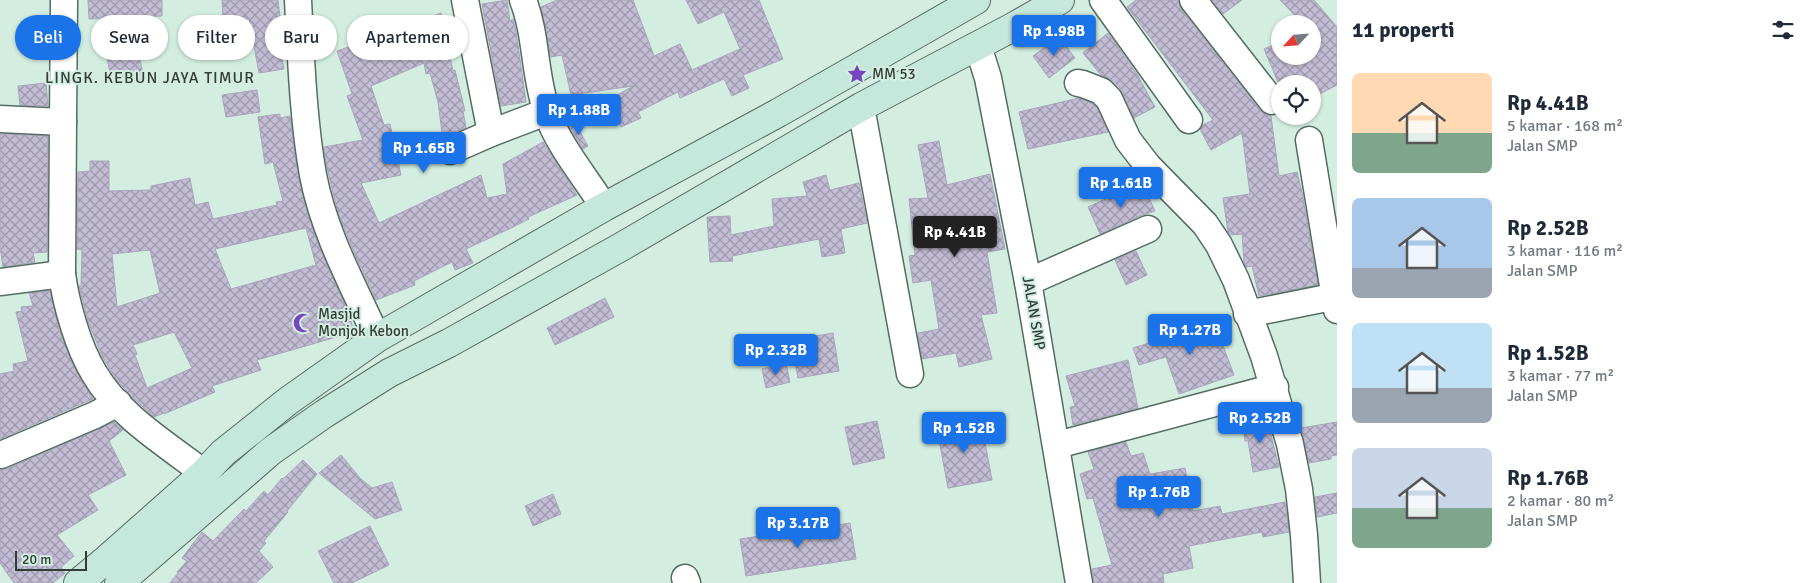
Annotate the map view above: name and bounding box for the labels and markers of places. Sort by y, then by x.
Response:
pin: Rp 1.98B [1002,15,1106,57]
place icon: MM 53 [846,63,868,85]
place label: MM 53 [872,65,916,83]
pin: Rp 1.88B [527,94,631,136]
pin: Rp 1.65B [372,132,476,174]
pin: Rp 1.61B [1069,166,1173,209]
pin: Rp 4.41B [903,216,1007,258]
place label: Masjid Monjok Kebon [318,305,409,340]
mosque icon: Masjid Monjok Kebon [292,312,314,334]
pin: Rp 1.27B [1138,314,1242,356]
pin: Rp 2.32B [724,334,828,376]
pin: Rp 2.52B [1208,402,1312,444]
pin: Rp 1.52B [912,412,1016,454]
pin: Rp 1.76B [1107,476,1211,518]
pin: Rp 3.17B [746,506,850,549]

